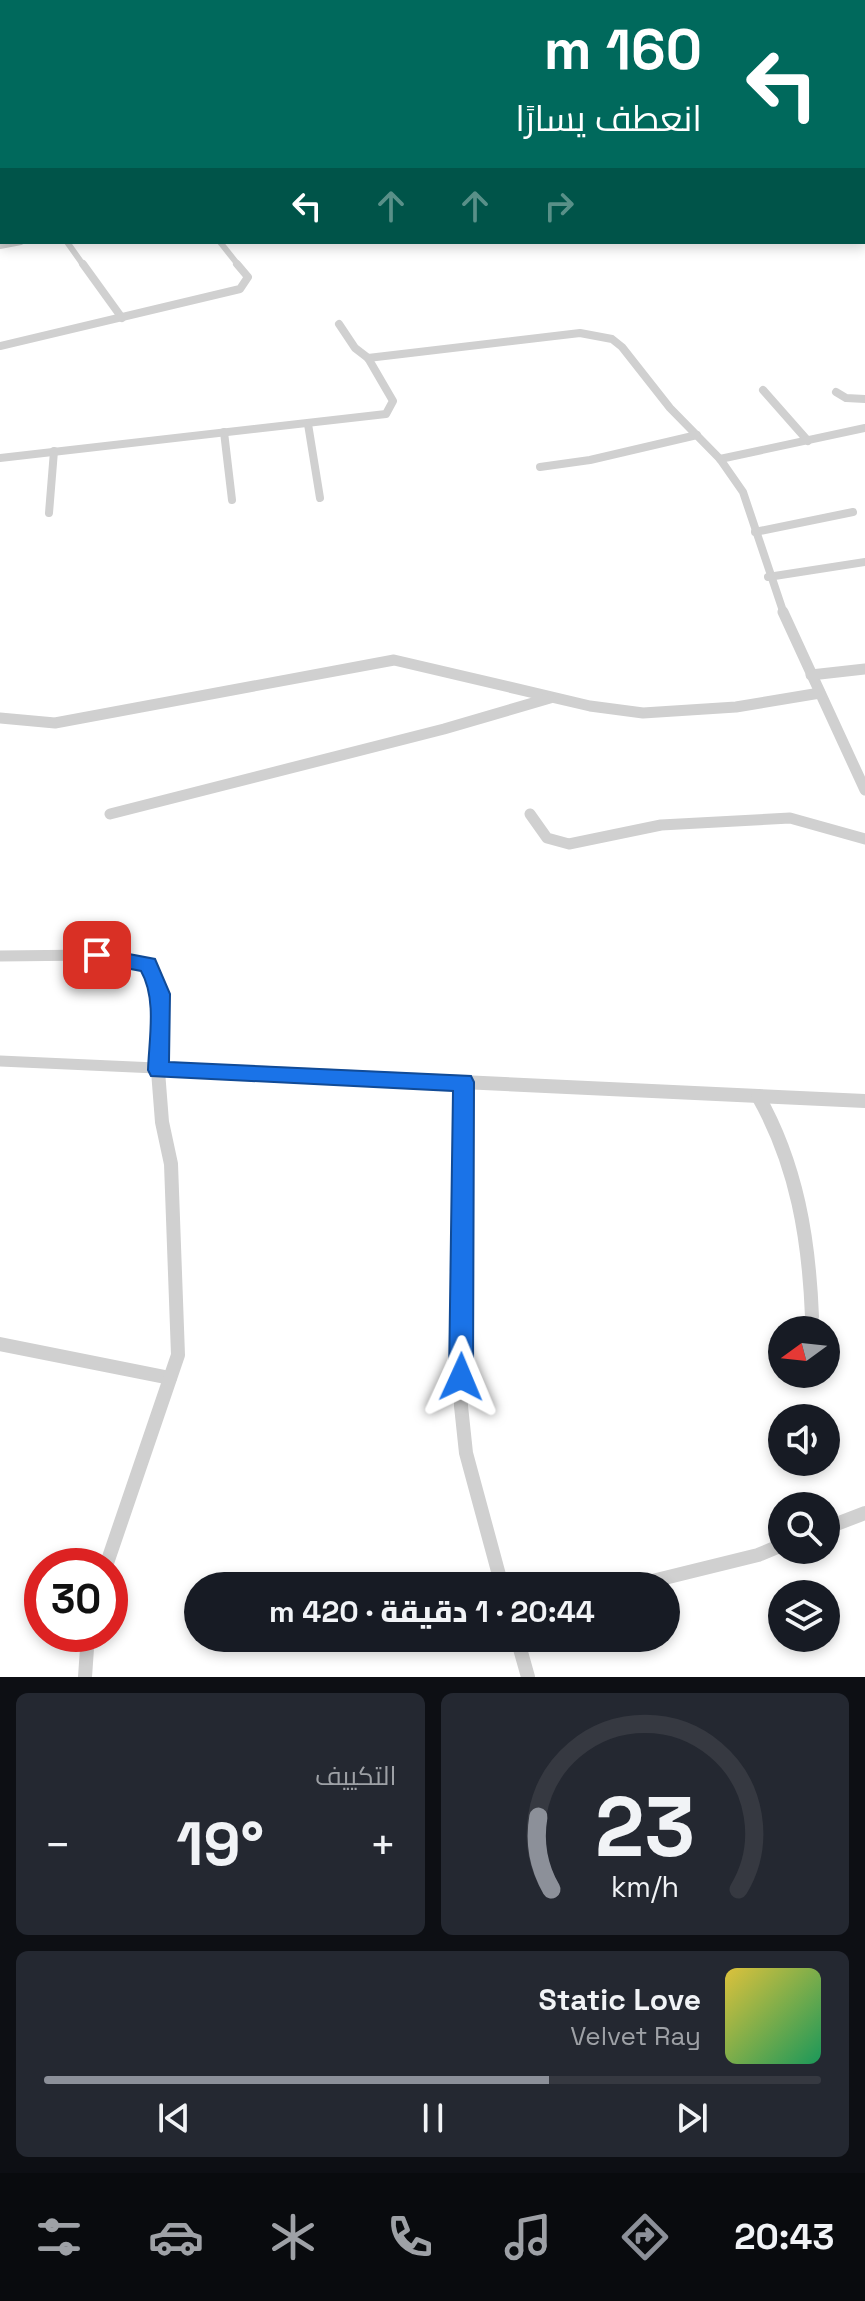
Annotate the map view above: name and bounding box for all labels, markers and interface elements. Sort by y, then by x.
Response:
text: 160 m [544,14,702,85]
icon: left [730,32,834,136]
text: انعطف يسارًا [515,96,702,142]
icon: left [285,184,329,228]
icon: ahead [369,184,413,228]
icon: ahead [453,184,497,228]
icon: right [537,184,581,228]
pin [63,921,131,989]
icon: arrive [75,933,119,977]
north arrow [768,1316,840,1388]
map controls [768,1316,840,1652]
position arrow [419,1335,503,1419]
button: sound [768,1404,840,1476]
button: search [768,1492,840,1564]
speed limit sign: 30 [24,1548,128,1652]
button: layers [768,1580,840,1652]
text: 20:44 · 1 دقيقة · 420 m [269,1592,595,1631]
text: التكييف [315,1759,397,1793]
text: 23 [595,1774,695,1880]
text: 19° [176,1806,264,1883]
text: − [44,1817,71,1873]
text: + [369,1817,397,1873]
text: km/h [611,1869,679,1905]
text: Static Love [538,1980,701,2019]
text: Velvet Ray [570,2019,701,2053]
icon: previous [152,2096,196,2140]
icon: pause [411,2096,455,2140]
icon: next [670,2096,714,2140]
icon: filters [31,2209,87,2265]
icon: car [148,2209,204,2265]
icon: climate [265,2209,321,2265]
icon: phone [382,2209,438,2265]
icon: music [500,2209,556,2265]
icon: directions [617,2209,673,2265]
text: 20:43 [734,2214,834,2260]

